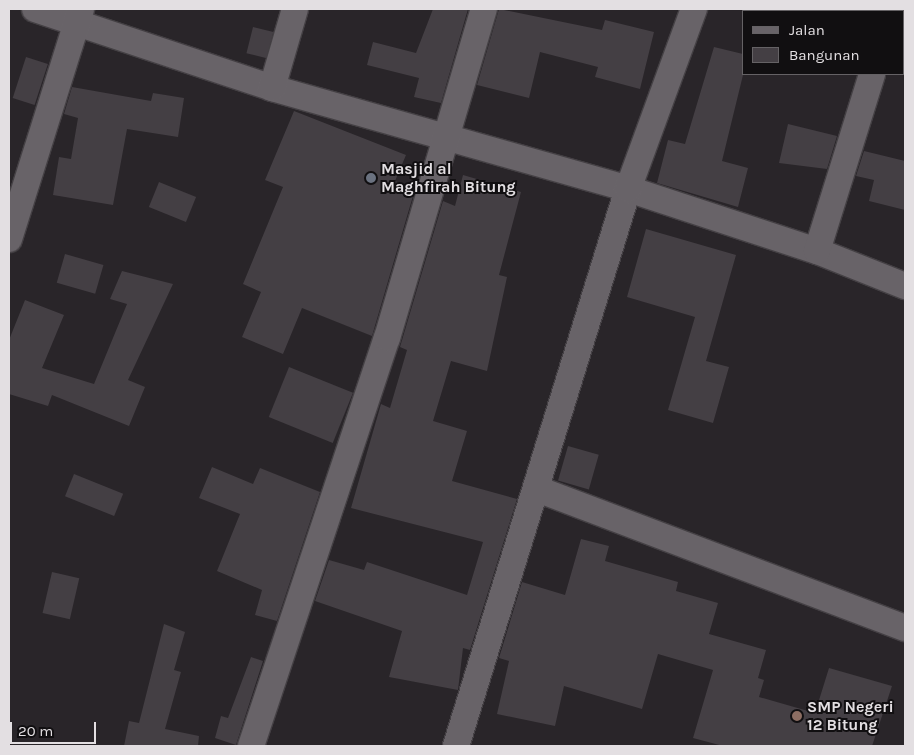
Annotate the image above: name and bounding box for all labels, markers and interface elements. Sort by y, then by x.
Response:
legend [742,10,904,75]
text: Jalan [789,21,825,39]
text: Bangunan [789,46,860,64]
place label: Masjid al Maghfirah Bitung [381,159,516,197]
marker: Masjid al Maghfirah Bitung [365,172,377,184]
place label: SMP Negeri 12 Bitung [807,697,894,735]
marker: SMP Negeri 12 Bitung [791,710,803,722]
scale bar [12,712,99,744]
text: 20 m [18,722,53,740]

